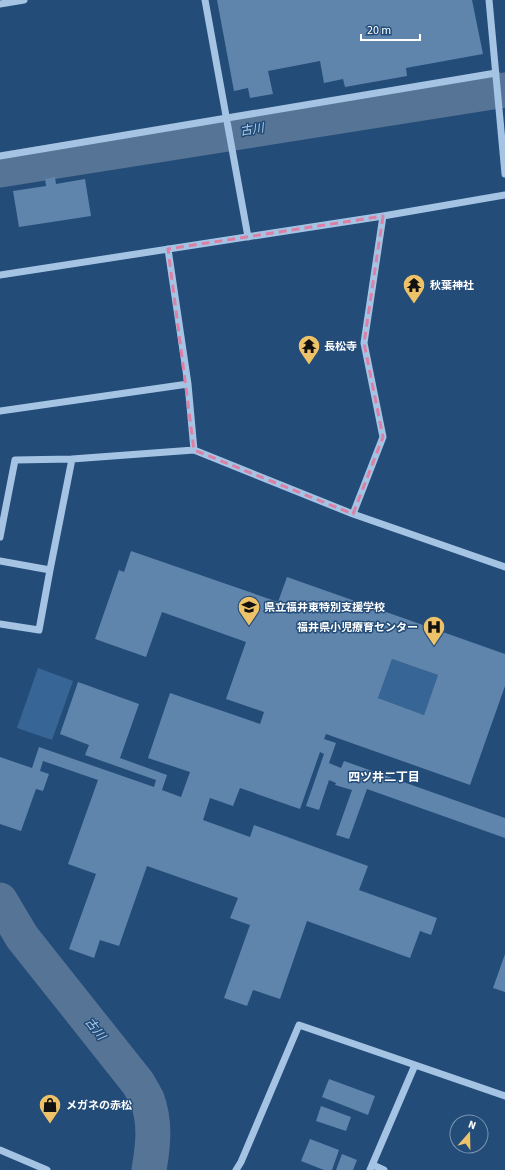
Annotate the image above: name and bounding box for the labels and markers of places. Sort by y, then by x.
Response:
temple icon: 秋葉神社 [401,272,427,305]
place label: 秋葉神社 [430,278,474,293]
temple icon: 長松寺 [296,333,322,366]
place label: 長松寺 [324,339,357,354]
school or university icon: 県立福井東特別支援学校 [236,594,262,627]
place label: 県立福井東特別支援学校 [264,600,385,615]
hospital icon: 福井県小児療育センター [421,614,447,647]
place label: 福井県小児療育センター [297,620,418,635]
shop icon: メガネの赤松 [37,1092,63,1125]
place label: メガネの赤松 [66,1098,132,1113]

